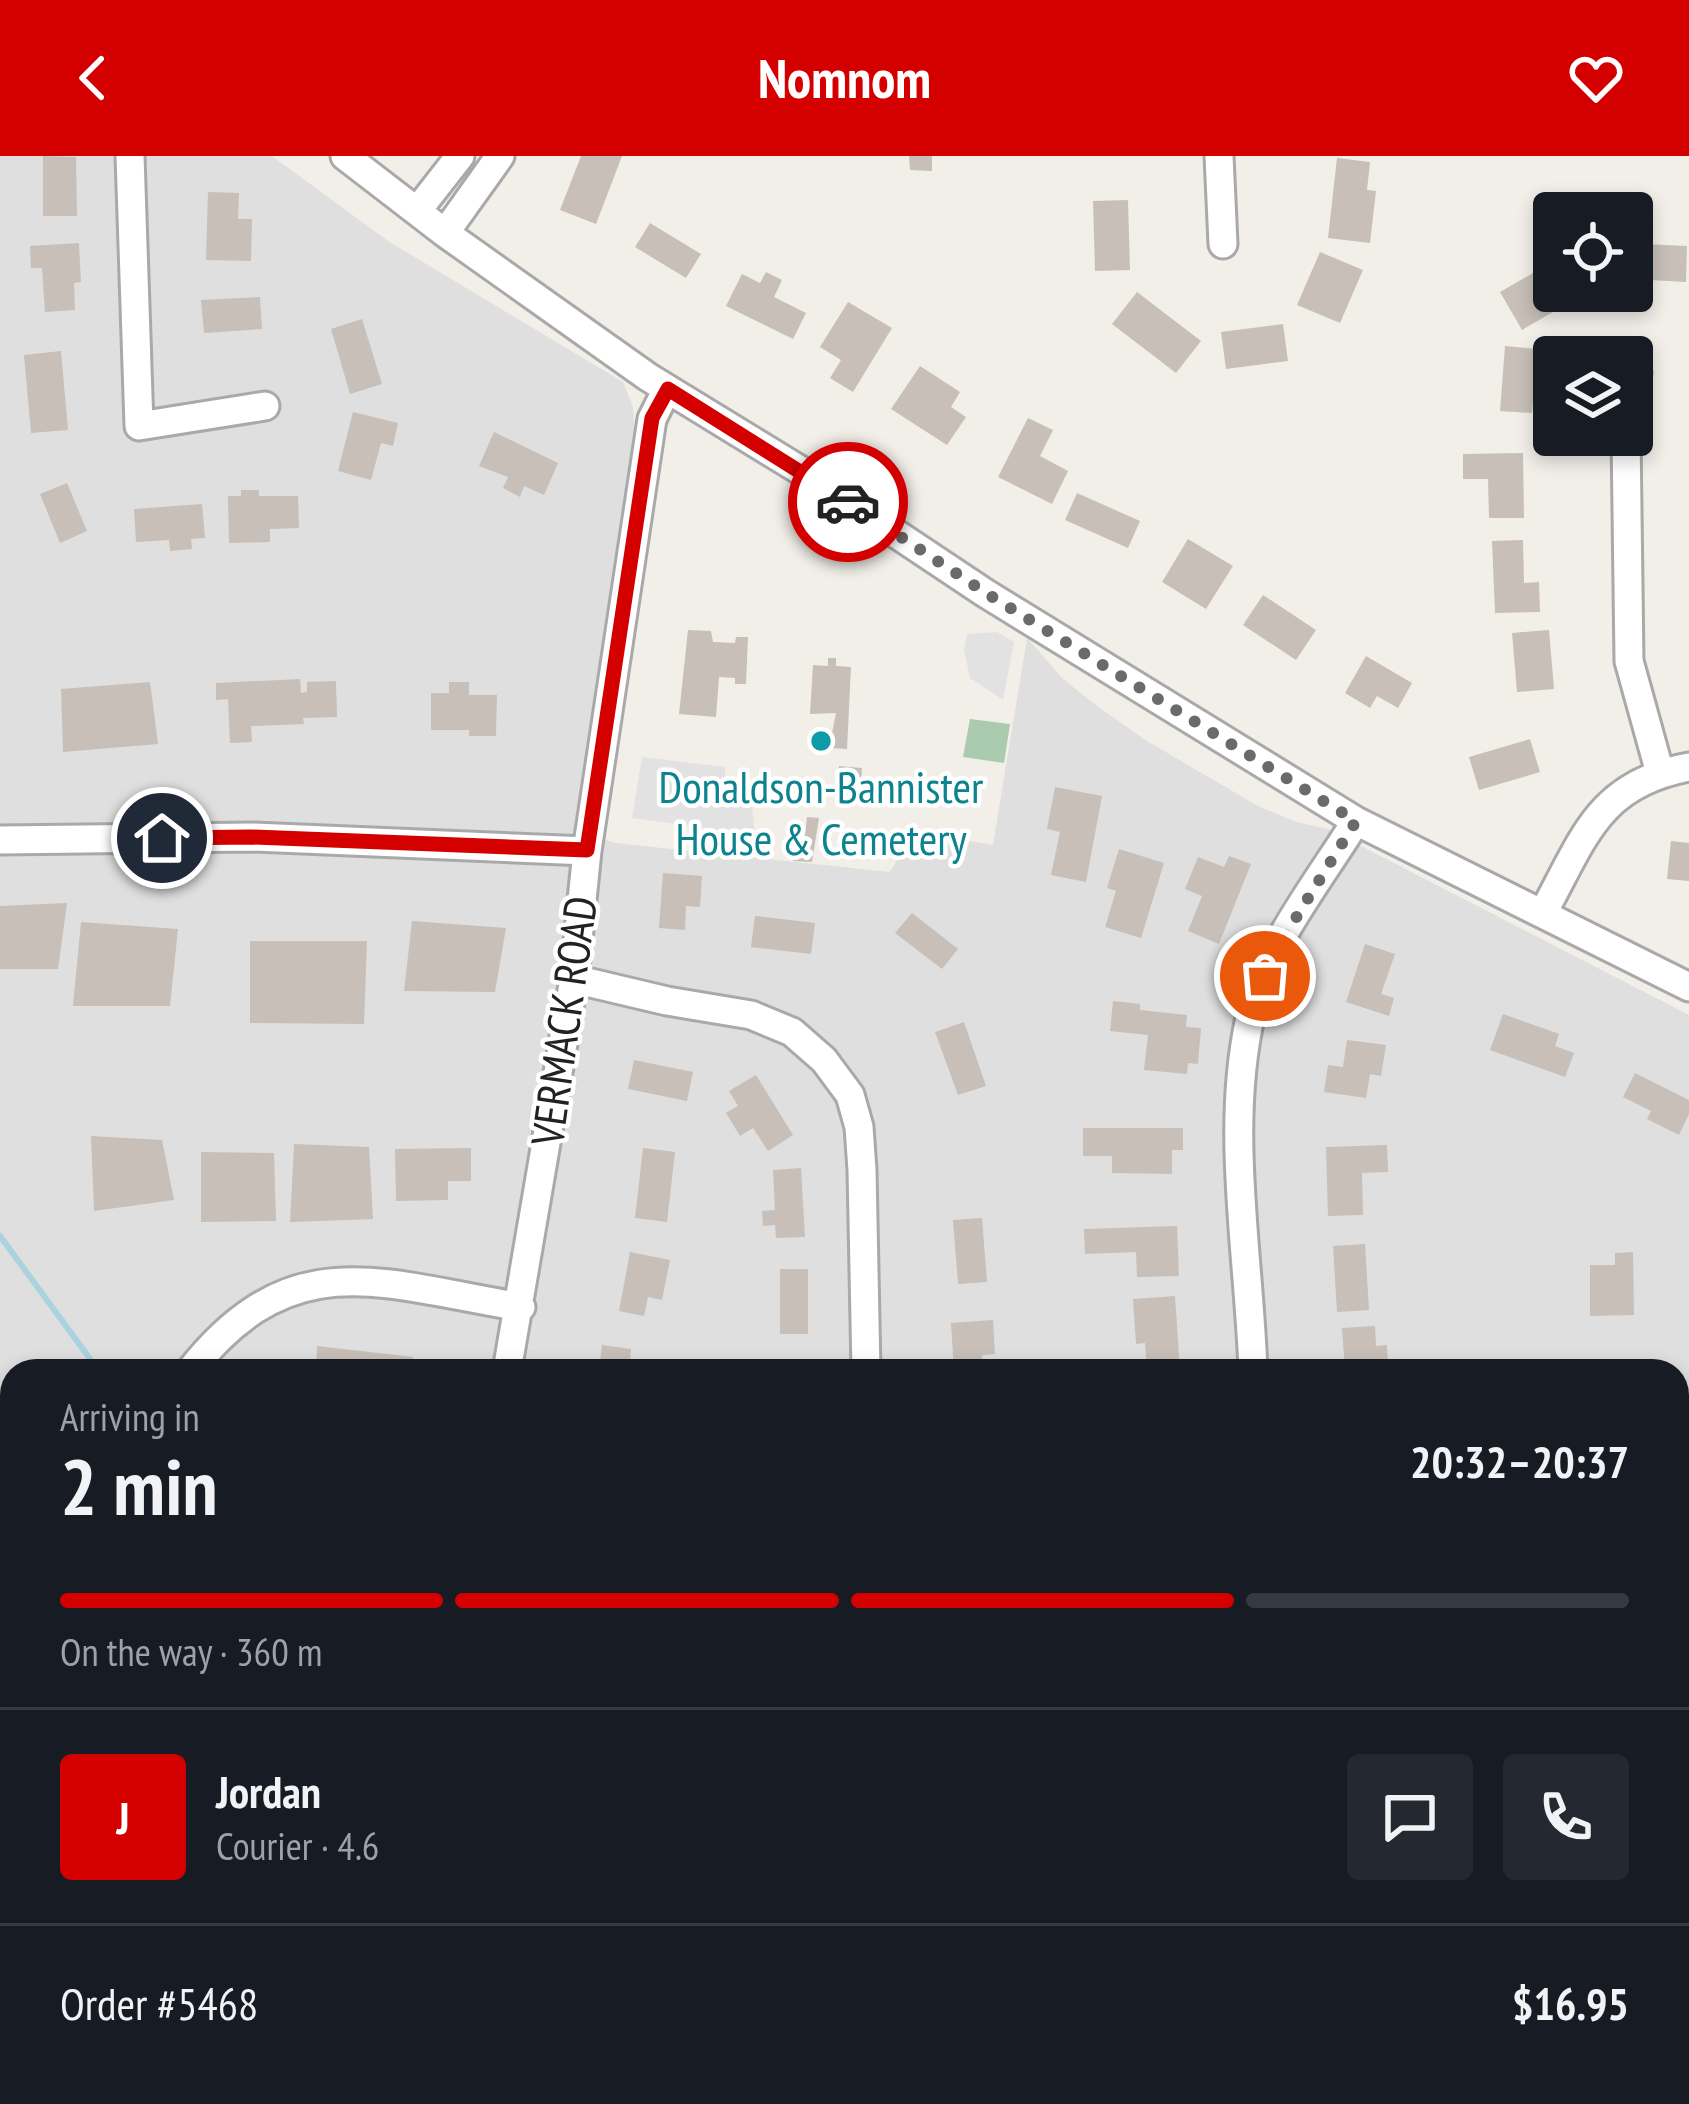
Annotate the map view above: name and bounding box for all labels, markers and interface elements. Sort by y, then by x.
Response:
text: Nomnom [758,43,931,113]
icon: back [60,45,126,111]
icon: heart [1563,45,1629,111]
map controls [1533,192,1653,456]
button: locate [1533,192,1653,312]
button: layers [1533,336,1653,456]
courier [788,442,908,562]
icon: car [815,469,881,535]
marker: Donaldson-Bannister House & Cemetery [808,728,834,754]
place label: Donaldson-Bannister House & Cemetery [659,757,984,867]
pin [111,787,213,889]
icon: home [129,805,195,871]
street label: VERMACK ROAD [517,893,609,1150]
pin [1214,925,1316,1027]
icon: bag [1232,943,1298,1009]
text: Arriving in [60,1391,200,1442]
text: 20:32–20:37 [1410,1432,1629,1490]
text: 2 min [60,1436,218,1537]
text: On the way · 360 m [60,1626,322,1677]
button: chat [1347,1754,1473,1880]
button: phone [1503,1754,1629,1880]
text: Jordan [216,1762,321,1820]
text: J [116,1788,130,1846]
text: Courier · 4.6 [216,1820,379,1871]
text: Order #5468 [60,1974,258,2032]
text: $16.95 [1512,1974,1629,2032]

